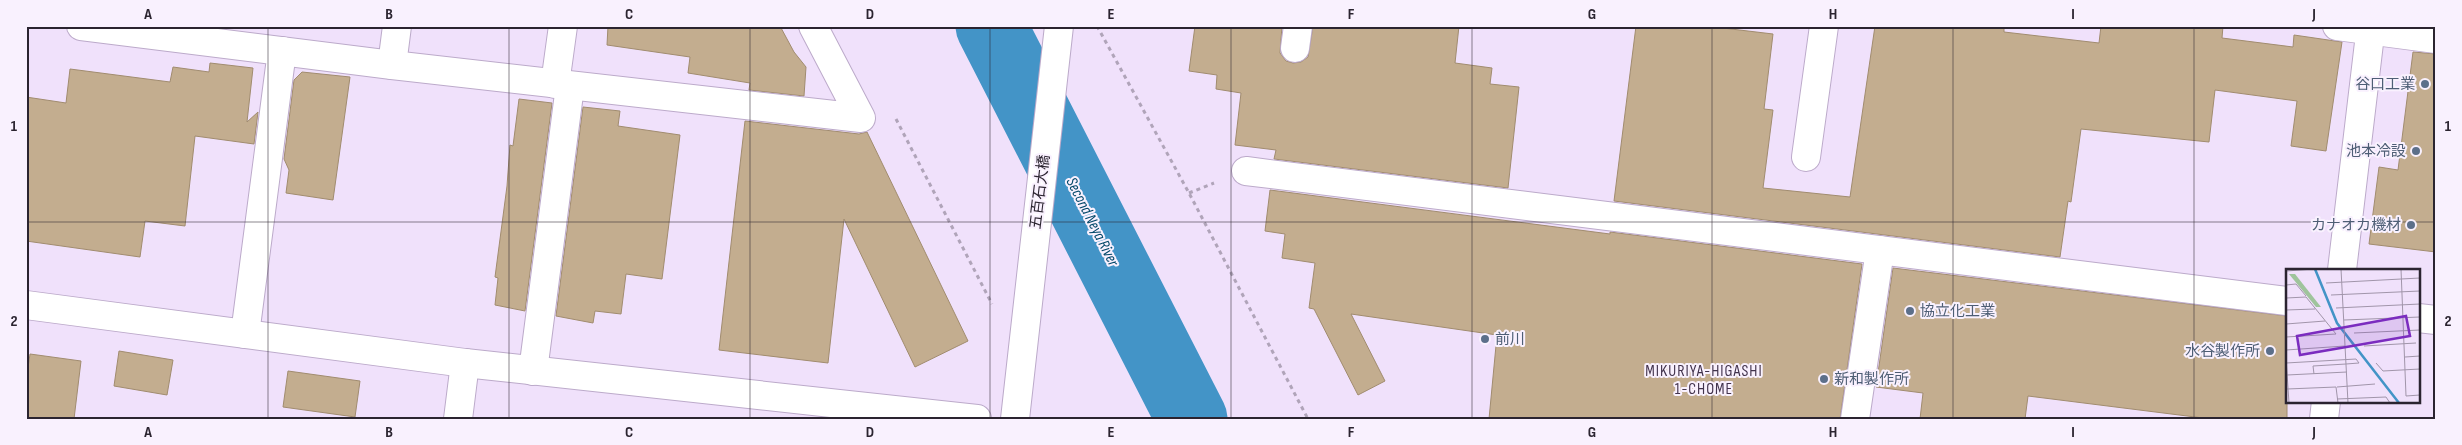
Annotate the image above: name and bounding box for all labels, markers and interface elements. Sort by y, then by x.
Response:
text: A [143,5,152,24]
text: B [385,5,393,24]
text: C [625,5,633,24]
text: D [866,5,874,24]
text: E [1108,5,1115,24]
text: F [1348,5,1355,24]
text: G [1588,5,1596,24]
text: H [1829,5,1837,24]
text: I [2071,5,2075,24]
text: J [2311,5,2316,24]
place label: 谷口工業 [2355,75,2415,94]
marker: 谷口工業 [2419,78,2431,90]
text: 1 [11,117,18,136]
text: 1 [2445,117,2452,136]
place label: 池本冷設 [2346,142,2406,161]
marker: 池本冷設 [2410,145,2422,157]
street label: 五百石大橋 [1026,154,1054,230]
water label: Second Neya River [1061,174,1123,270]
place label: カナオカ機材 [2311,216,2401,235]
marker: カナオカ機材 [2405,219,2417,231]
inset map [2286,269,2420,402]
place label: 協立化工業 [1920,302,1995,321]
marker: 協立化工業 [1904,305,1916,317]
text: 2 [10,312,18,331]
text: 2 [2444,312,2452,331]
place label: 前川 [1495,330,1525,349]
marker: 前川 [1479,333,1491,345]
place label: 水谷製作所 [2185,342,2260,361]
marker: 水谷製作所 [2264,345,2276,357]
district label: MIKURIYA-HIGASHI 1-CHOME [1645,362,1763,399]
place label: 新和製作所 [1834,370,1909,389]
marker: 新和製作所 [1818,373,1830,385]
text: A [143,423,152,442]
text: B [385,423,393,442]
text: C [625,423,633,442]
text: D [866,423,874,442]
text: E [1108,423,1115,442]
text: F [1348,423,1355,442]
text: G [1588,423,1596,442]
text: H [1829,423,1837,442]
text: I [2071,423,2075,442]
text: J [2311,423,2316,442]

